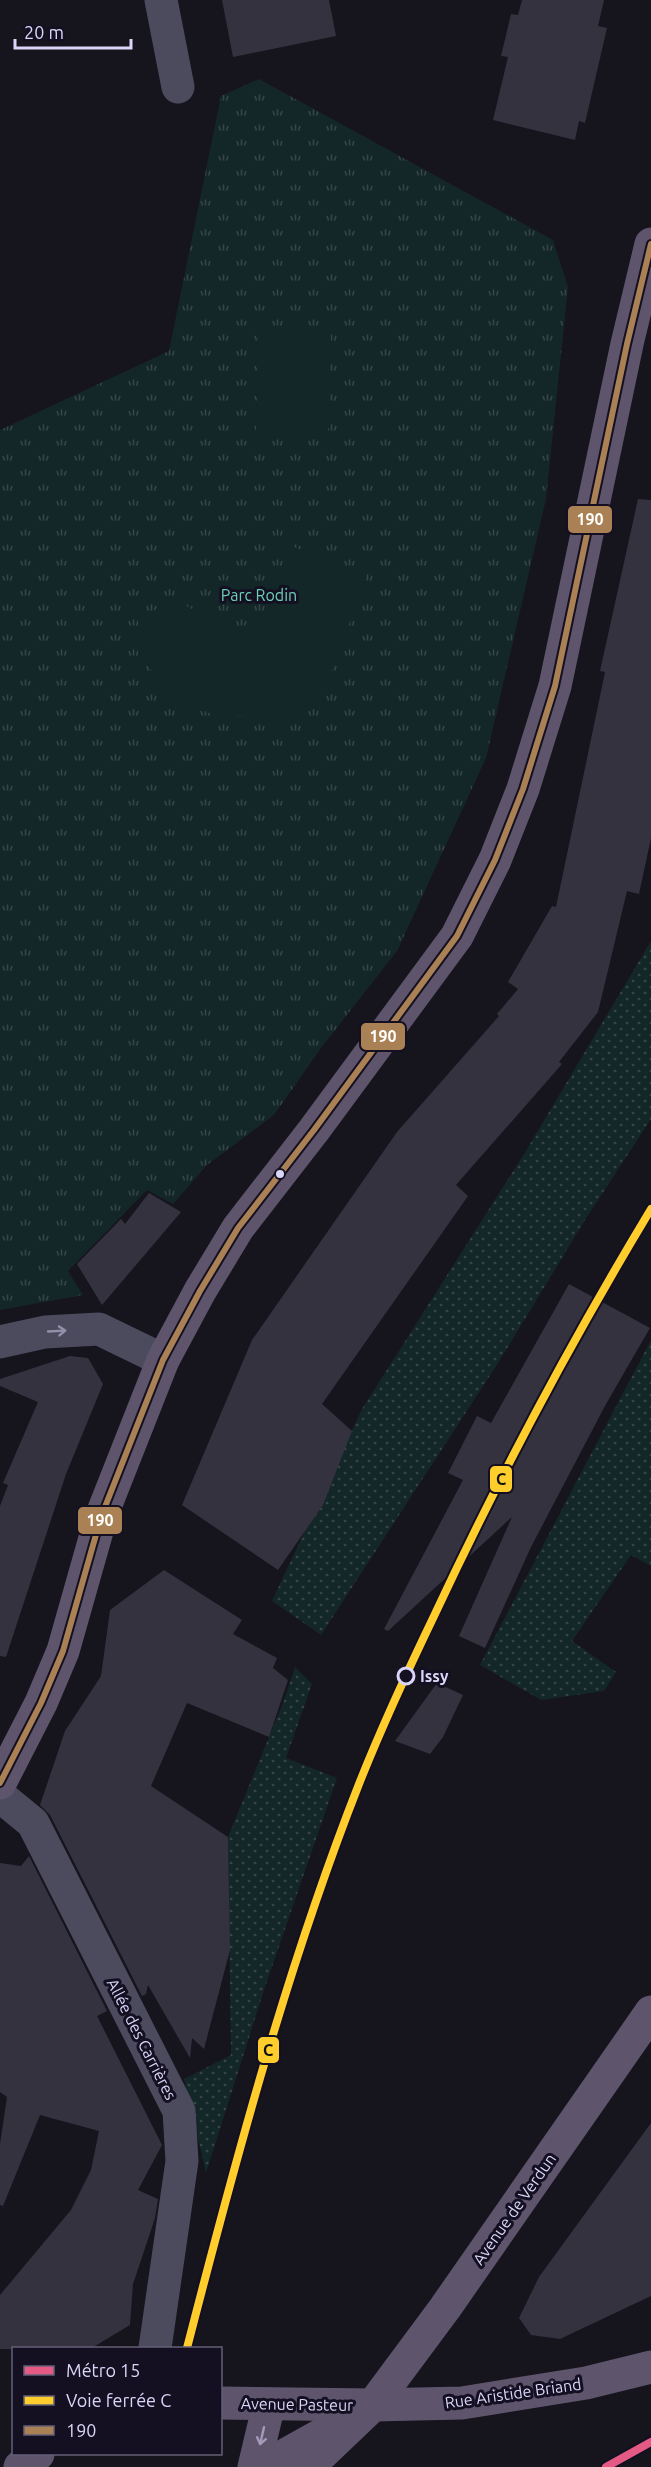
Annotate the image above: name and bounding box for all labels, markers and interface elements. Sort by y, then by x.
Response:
scale bar [15,12,130,50]
text: 20 m [24,22,64,42]
line badge: 190 [567,505,613,534]
text: 190 [576,510,604,528]
park label: Parc Rodin [221,586,297,604]
line badge: 190 [360,1022,406,1051]
text: 190 [369,1027,397,1045]
unlabelled marker [274,1168,286,1180]
one-way arrow [47,1326,67,1337]
line badge: C [489,1465,513,1493]
text: C [496,1470,506,1488]
line badge: 190 [77,1506,123,1535]
text: 190 [86,1511,114,1529]
marker: Issy [397,1667,415,1685]
place label: Issy [420,1667,449,1685]
street label: Allée des Carrières [104,1975,180,2103]
line badge: C [257,2036,280,2064]
text: C [263,2041,273,2059]
street label: Avenue de Verdun [469,2150,559,2268]
legend [12,2347,222,2455]
text: Métro 15 [66,2360,140,2380]
street label: Rue Aristide Briand [444,2375,582,2411]
text: Voie ferrée C [66,2390,171,2410]
street label: Avenue Pasteur [241,2394,353,2414]
text: 190 [66,2420,96,2440]
one-way arrow [255,2426,267,2445]

